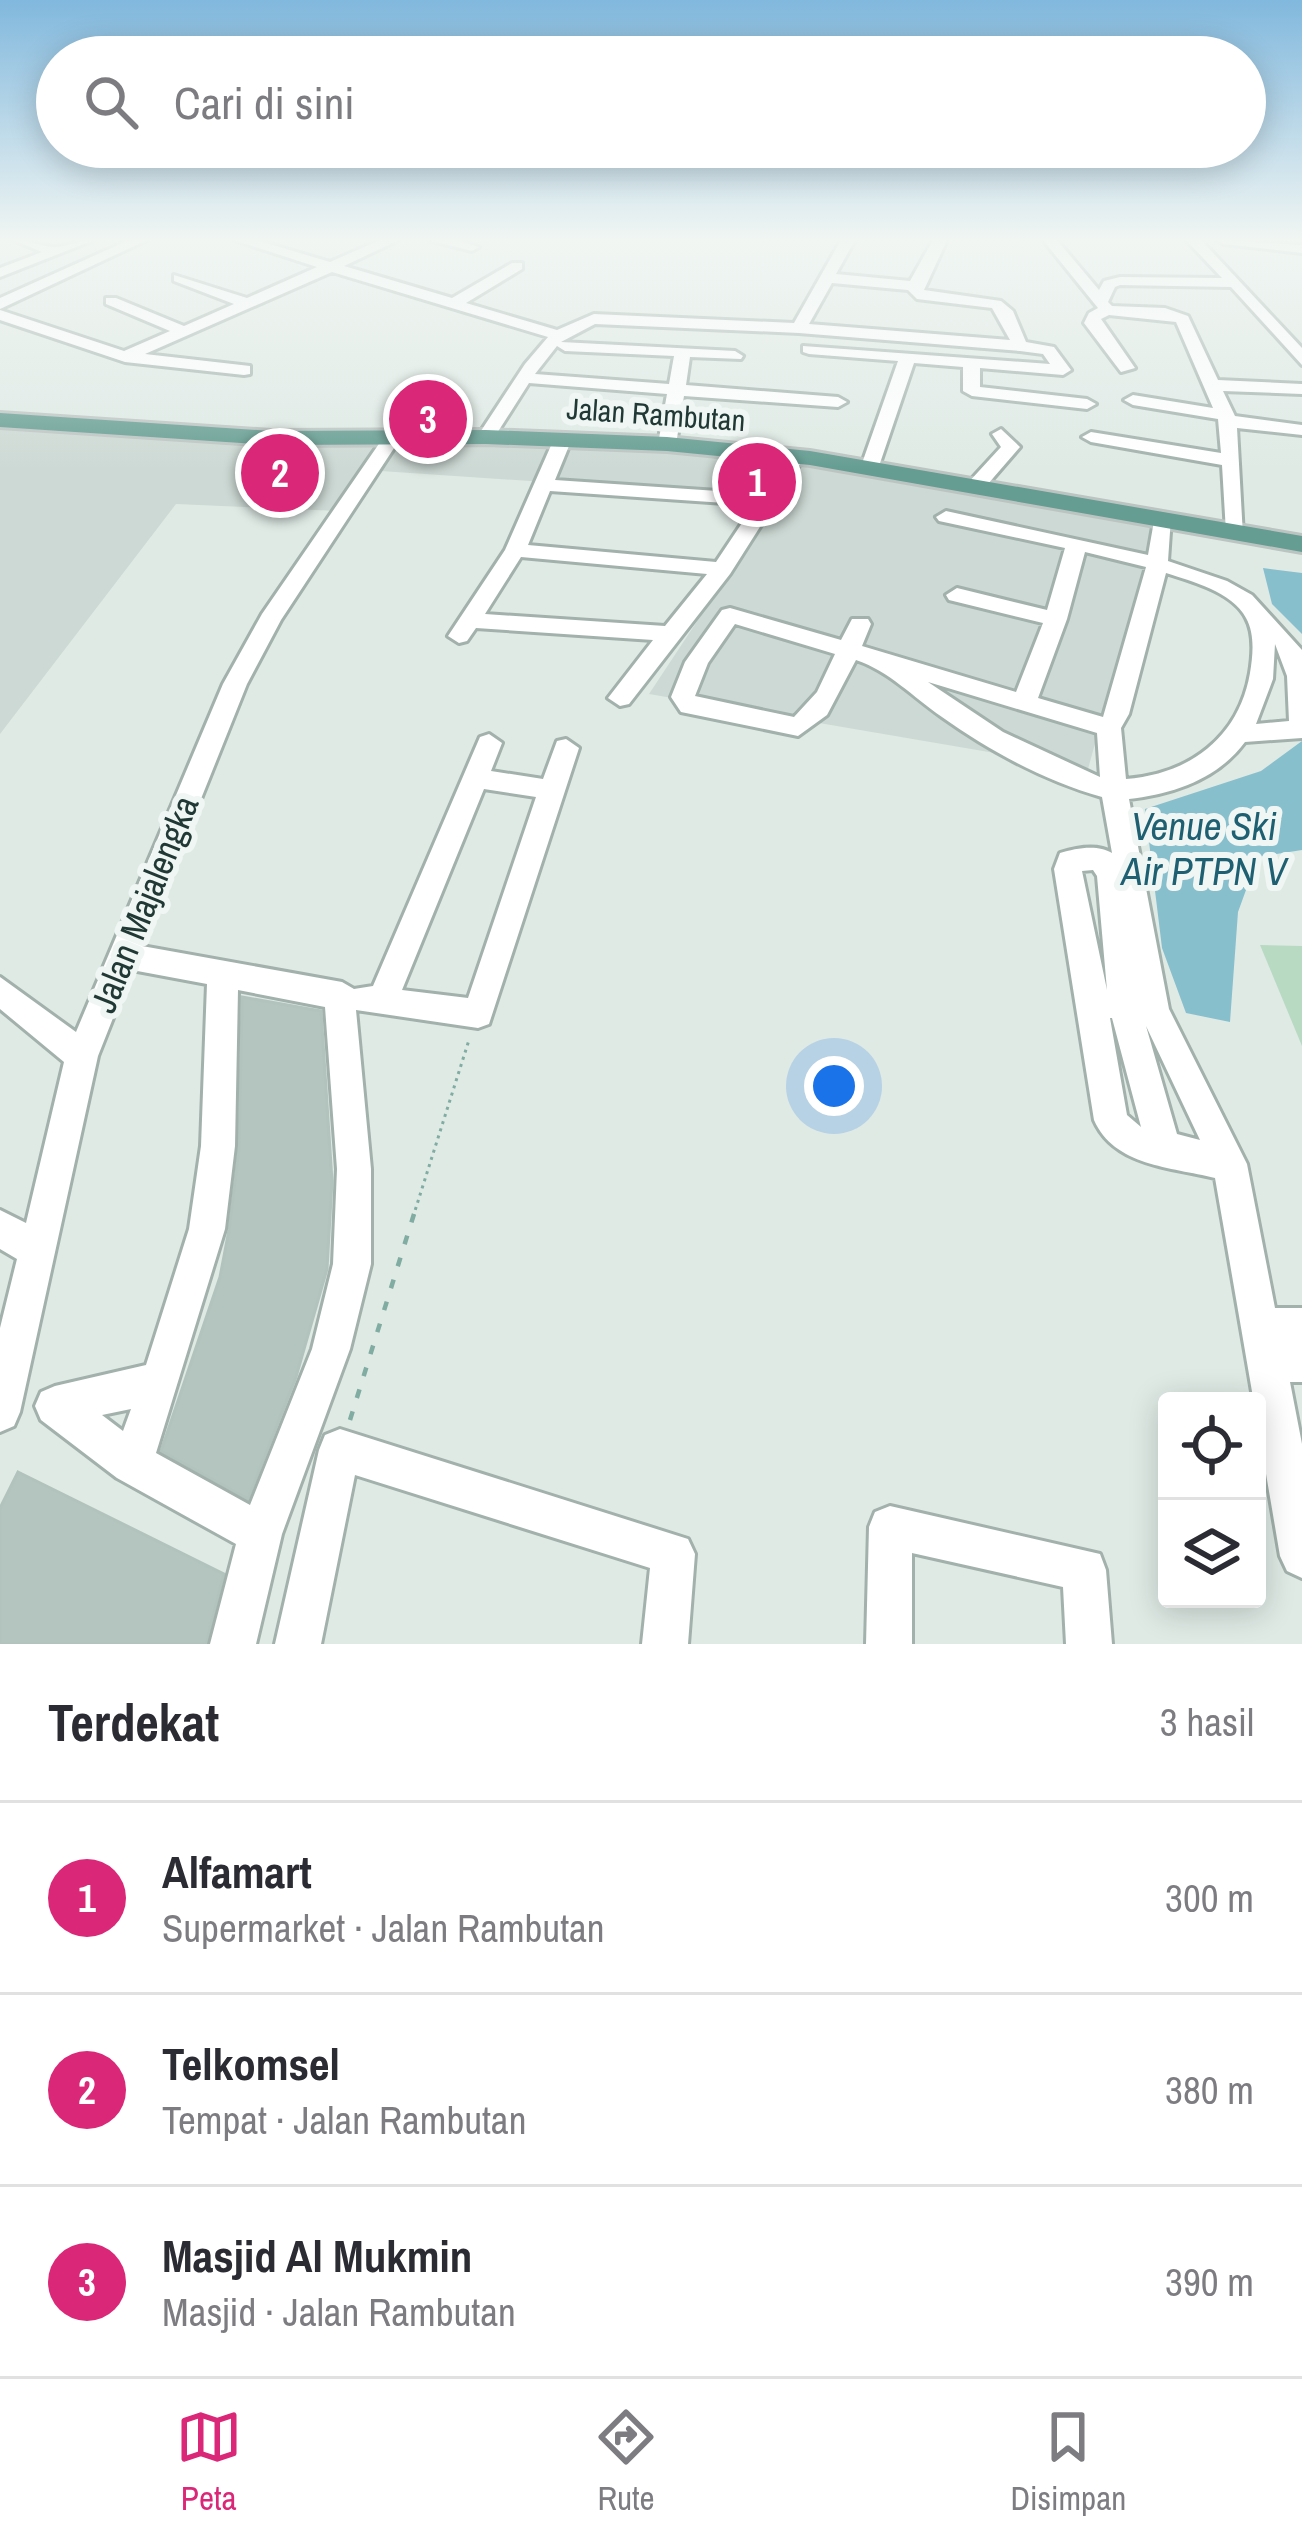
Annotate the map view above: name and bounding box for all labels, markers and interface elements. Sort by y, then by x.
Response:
search box [36,36,1266,168]
icon: search [78,69,144,135]
text: Cari di sini [174,72,355,133]
pin: 3 [389,374,467,464]
street label: Jalan Rambutan [565,388,747,440]
pin: 2 [241,428,319,518]
pin: 1 [718,437,796,527]
street label: Jalan Majalengka [79,789,209,1019]
water label: Venue Ski Air PTPN V [1119,800,1289,897]
your location [804,1056,864,1116]
map controls [1158,1392,1266,1608]
button: locate [1158,1392,1266,1500]
button: layers [1158,1500,1266,1608]
text: Terdekat [48,1688,219,1757]
text: 3 hasil [1160,1696,1254,1748]
text: Alfamart [162,1841,312,1902]
text: 1 [78,1872,96,1924]
text: 300 m [1165,1872,1254,1924]
text: Supermarket · Jalan Rambutan [162,1902,605,1954]
text: Telkomsel [162,2033,340,2094]
text: 2 [78,2064,96,2116]
text: 380 m [1165,2064,1254,2116]
text: Tempat · Jalan Rambutan [162,2094,526,2146]
text: Masjid Al Mukmin [162,2225,472,2286]
text: 3 [78,2256,96,2308]
text: 390 m [1165,2256,1254,2308]
text: Masjid · Jalan Rambutan [162,2286,516,2338]
tab: Peta [176,2404,242,2520]
tab: Rute [593,2404,659,2520]
tab: Disimpan [1010,2404,1126,2520]

